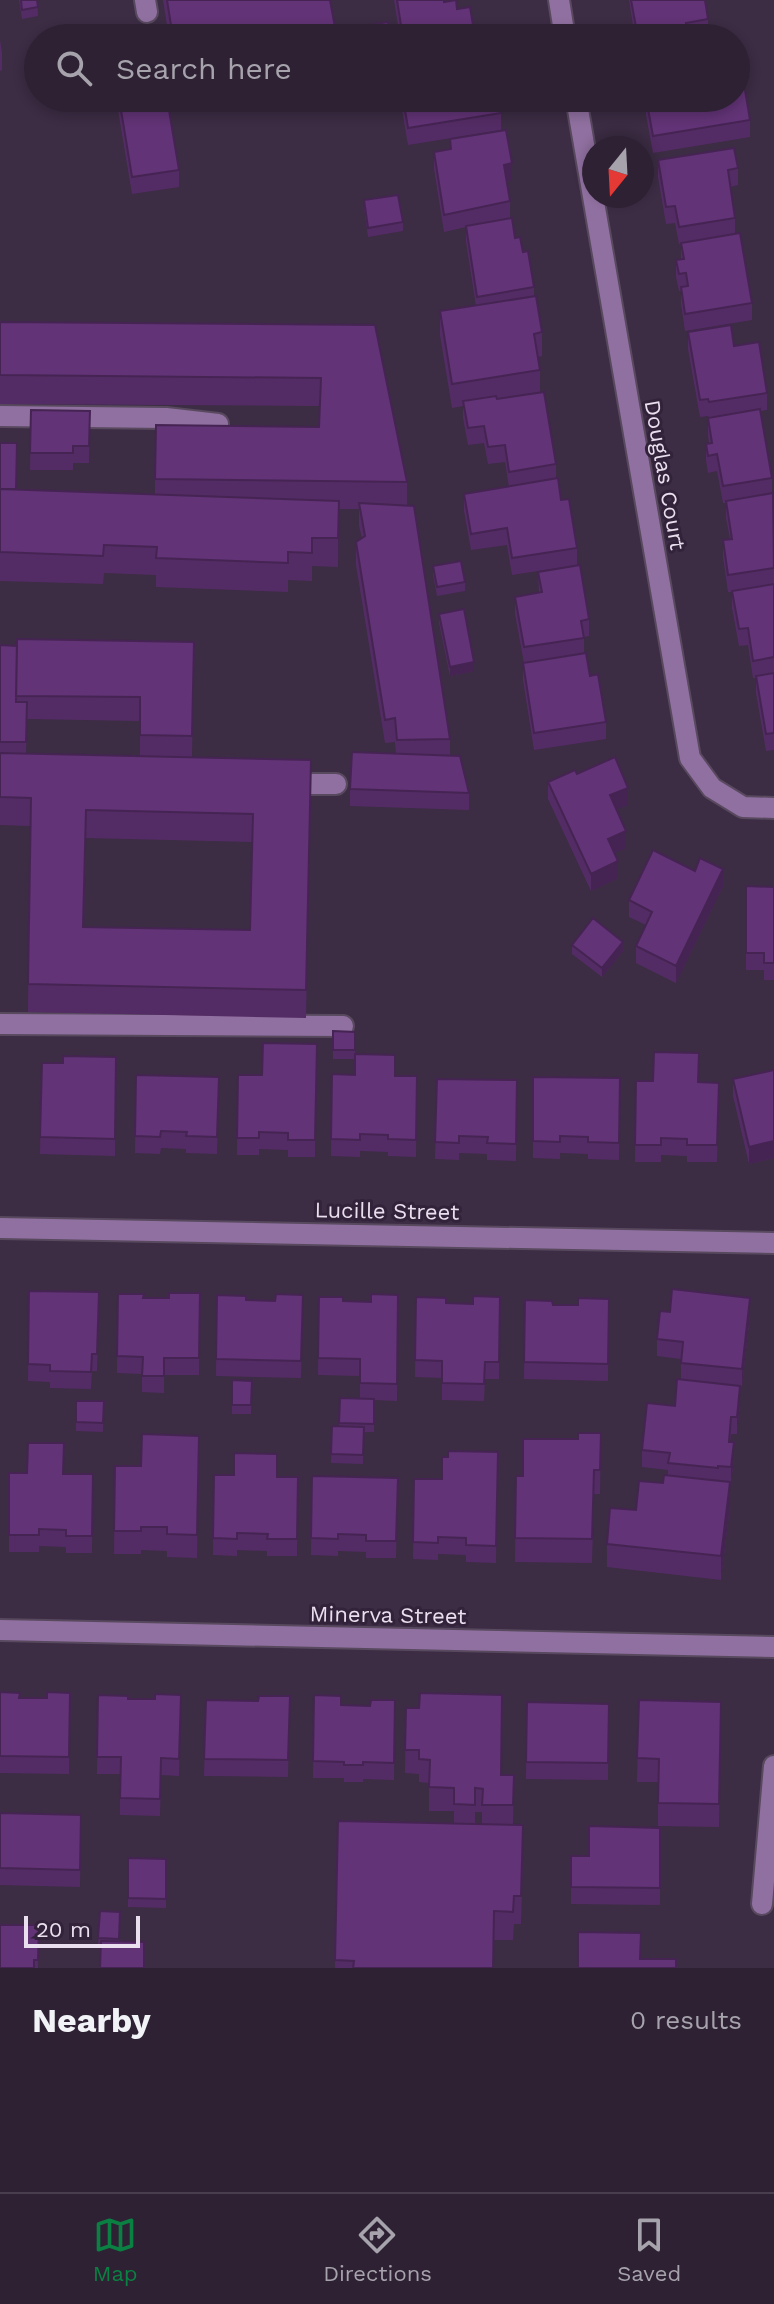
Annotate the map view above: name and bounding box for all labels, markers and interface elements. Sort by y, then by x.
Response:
search box [24,24,750,112]
icon: search [52,46,96,90]
text: Search here [116,51,292,86]
north arrow [582,136,654,208]
street label: Douglas Court [639,398,691,552]
street label: Lucille Street [315,1197,459,1225]
street label: Minerva Street [309,1601,467,1629]
scale bar [24,1912,140,1948]
text: 20 m [36,1917,91,1942]
text: Nearby [32,2000,151,2040]
text: 0 results [630,2005,742,2035]
tab: Map [93,2213,138,2286]
tab: Directions [323,2213,432,2286]
tab: Saved [617,2213,681,2286]

